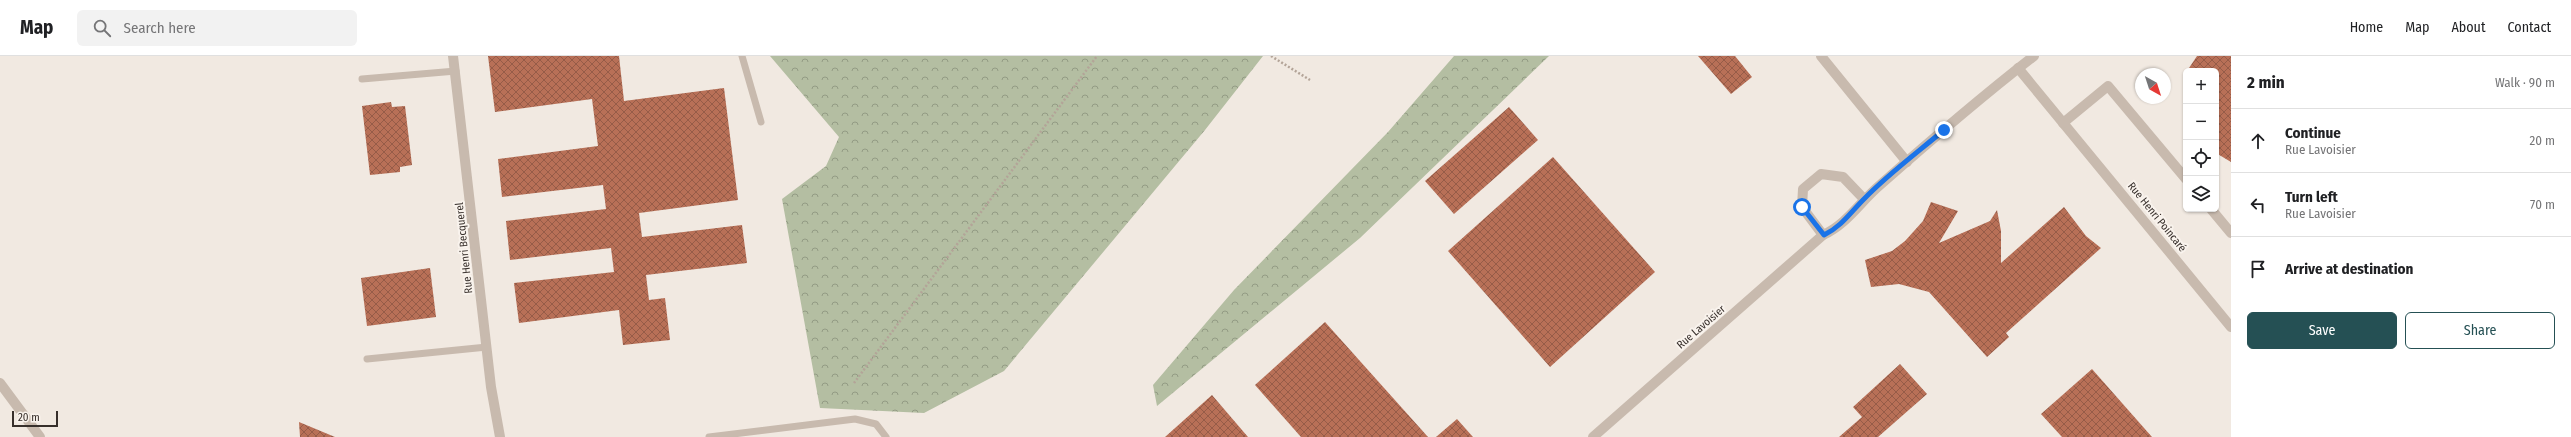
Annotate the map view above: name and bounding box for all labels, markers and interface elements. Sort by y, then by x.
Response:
search box [77,10,357,46]
text: Map [20,16,53,39]
icon: search [91,17,113,39]
text: Search here [123,19,196,37]
text: Home [2350,19,2383,36]
text: Map [2405,19,2429,36]
text: About [2451,19,2486,36]
text: Contact [2508,19,2551,36]
north arrow [2135,68,2171,104]
map controls [2183,68,2219,212]
button: + [2183,68,2219,104]
text: 2 min [2247,72,2285,93]
text: Walk · 90 m [2495,75,2555,90]
button: − [2183,104,2219,140]
route end [1935,121,1953,139]
text: Continue [2285,124,2341,142]
icon: ahead [2247,130,2269,152]
text: 20 m [2529,133,2555,148]
button: locate [2183,140,2219,176]
text: Rue Lavoisier [2285,142,2356,157]
button: layers [2183,176,2219,212]
street label: Rue Henri Poincaré [2125,180,2189,254]
text: Turn left [2285,188,2338,206]
icon: left [2247,194,2269,216]
text: 70 m [2530,197,2555,212]
route start [1793,198,1811,216]
street label: Rue Henri Becquerel [453,202,475,294]
text: Rue Lavoisier [2285,206,2356,221]
icon: arrive [2247,258,2269,280]
text: Arrive at destination [2285,260,2413,278]
street label: Rue Lavoisier [1674,302,1728,352]
button: Save [2247,312,2397,349]
button: Share [2405,312,2555,349]
scale bar [12,409,58,428]
text: 20 m [18,411,40,424]

